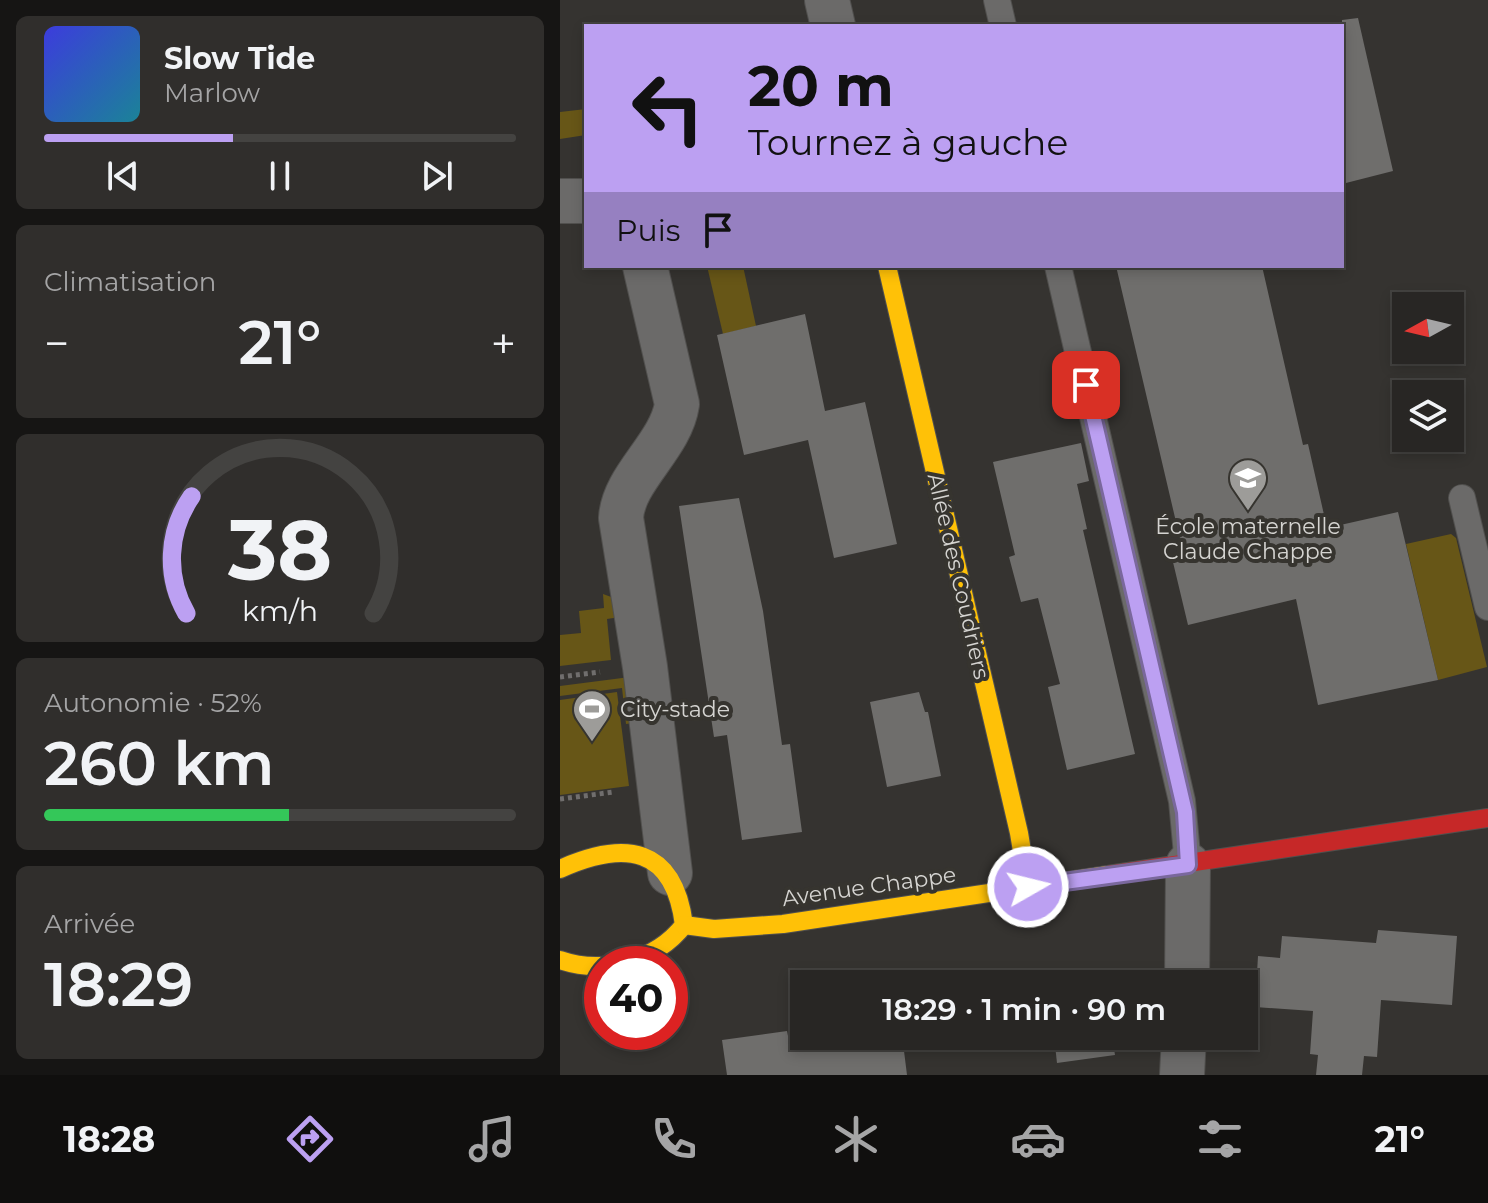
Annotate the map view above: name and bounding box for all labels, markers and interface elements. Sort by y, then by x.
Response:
text: Slow Tide [164,40,315,77]
text: 20 m [748,52,894,120]
icon: left [616,56,720,160]
text: Marlow [164,77,260,109]
text: Tournez à gauche [748,120,1068,164]
icon: previous [101,154,145,198]
icon: pause [258,154,302,198]
icon: next [415,154,459,198]
icon: arrive [696,208,740,252]
text: Puis [616,212,680,249]
text: Climatisation [44,266,216,298]
north arrow [1392,292,1464,364]
map controls [1392,292,1464,452]
text: 21° [239,306,321,379]
text: − [44,316,69,370]
text: + [491,316,516,370]
pin [1052,351,1120,419]
icon: arrive [1064,363,1108,407]
button: layers [1392,380,1464,452]
school or university icon: École maternelle Claude Chappe [1227,457,1269,512]
street label: Allée des Coudriers [922,470,995,682]
text: 38 [227,498,332,600]
place label: École maternelle Claude Chappe [1155,513,1341,565]
text: km/h [242,593,318,628]
text: Autonomie · 52% [44,687,262,719]
sports icon: City-stade [571,688,613,743]
place label: City-stade [620,696,730,723]
text: 260 km [44,727,274,800]
position arrow [986,845,1070,929]
street label: Avenue Chappe [780,861,958,912]
text: Arrivée [44,908,135,940]
speed limit sign: 40 [584,946,688,1050]
text: 18:29 [44,948,193,1021]
text: 18:29 · 1 min · 90 m [882,991,1166,1028]
icon: directions [282,1111,338,1167]
icon: music [464,1111,520,1167]
icon: phone [646,1111,702,1167]
icon: climate [828,1111,884,1167]
icon: car [1010,1111,1066,1167]
icon: filters [1192,1111,1248,1167]
text: 18:28 [63,1117,155,1161]
text: 21° [1374,1117,1425,1161]

